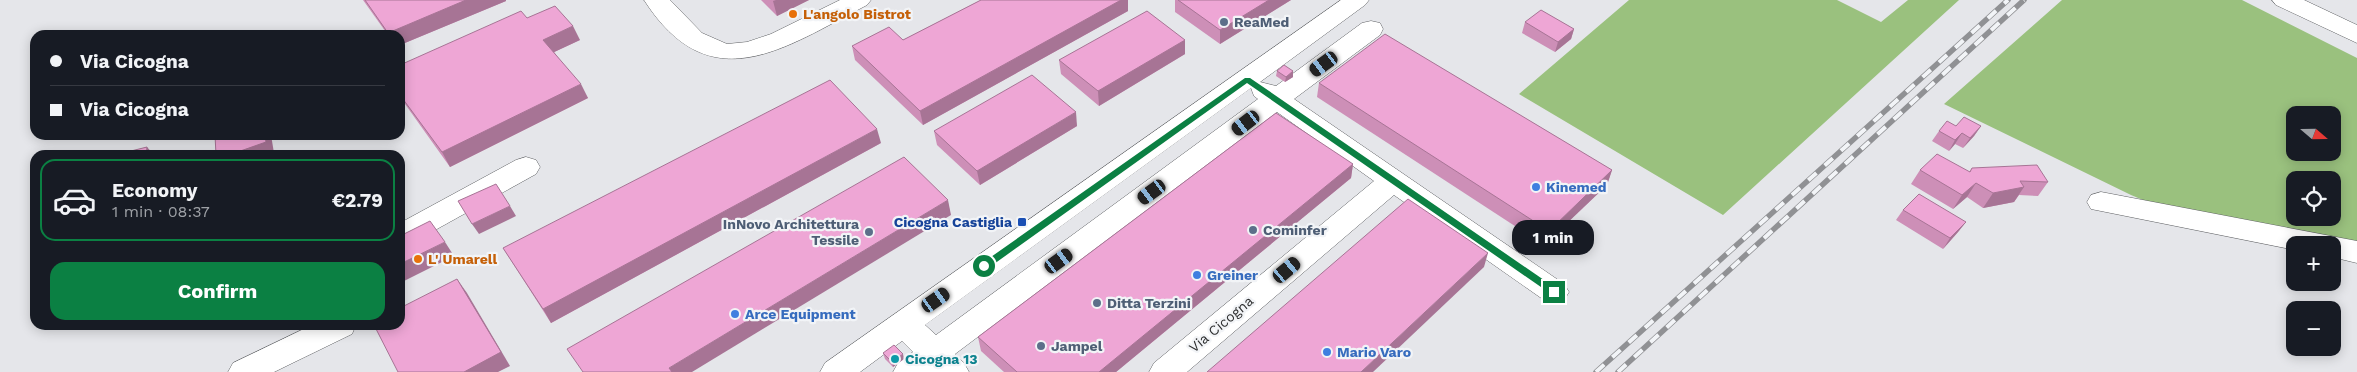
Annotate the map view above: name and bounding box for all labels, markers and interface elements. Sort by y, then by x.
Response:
place label: L'angolo Bistrot [803,6,911,22]
marker: L'angolo Bistrot [787,8,799,20]
place label: ReaMed [1234,14,1289,30]
marker: ReaMed [1218,16,1230,28]
car [1307,49,1340,79]
text: Via Cicogna [80,50,189,73]
text: Via Cicogna [80,98,189,121]
north arrow [2286,106,2341,161]
map controls [2286,106,2341,356]
car [1229,108,1262,138]
button: locate [2286,171,2341,226]
car [1135,177,1168,207]
icon: car [52,178,97,223]
text: Economy [112,179,197,202]
place label: Kinemed [1546,179,1607,195]
marker: Kinemed [1530,181,1542,193]
text: €2.79 [332,189,383,212]
text: 1 min · 08:37 [112,202,210,221]
place label: Cicogna Castiglia [894,214,1013,230]
place label: InNovo Architettura Tessile [723,216,860,248]
marker: Cicogna Castiglia [1016,216,1028,228]
callout: 1 min [1513,220,1595,254]
place label: Cominfer [1263,222,1327,238]
marker: Cominfer [1247,224,1259,236]
marker: InNovo Architettura Tessile [863,226,875,238]
text: 1 min [1532,228,1574,247]
button: + [2286,236,2341,291]
car [1042,246,1075,276]
place label: L' Umarell [428,251,497,267]
marker: L' Umarell [412,253,424,265]
route start [973,255,995,277]
car [1270,255,1303,285]
button: Confirm [50,262,385,320]
place label: Greiner [1207,267,1258,283]
marker: Greiner [1191,269,1203,281]
route end [1543,281,1565,303]
car [919,285,952,315]
street label: Via Cicogna [1186,293,1256,355]
place label: Ditta Terzini [1107,295,1191,311]
marker: Ditta Terzini [1091,297,1103,309]
button: − [2286,301,2341,356]
place label: Arce Equipment [745,306,856,322]
marker: Arce Equipment [729,308,741,320]
place label: Jampel [1051,338,1103,354]
marker: Jampel [1035,340,1047,352]
place label: Mario Varo [1337,344,1411,360]
marker: Mario Varo [1321,346,1333,358]
place label: Cicogna 13 [905,351,978,367]
marker: Cicogna 13 [889,353,901,365]

